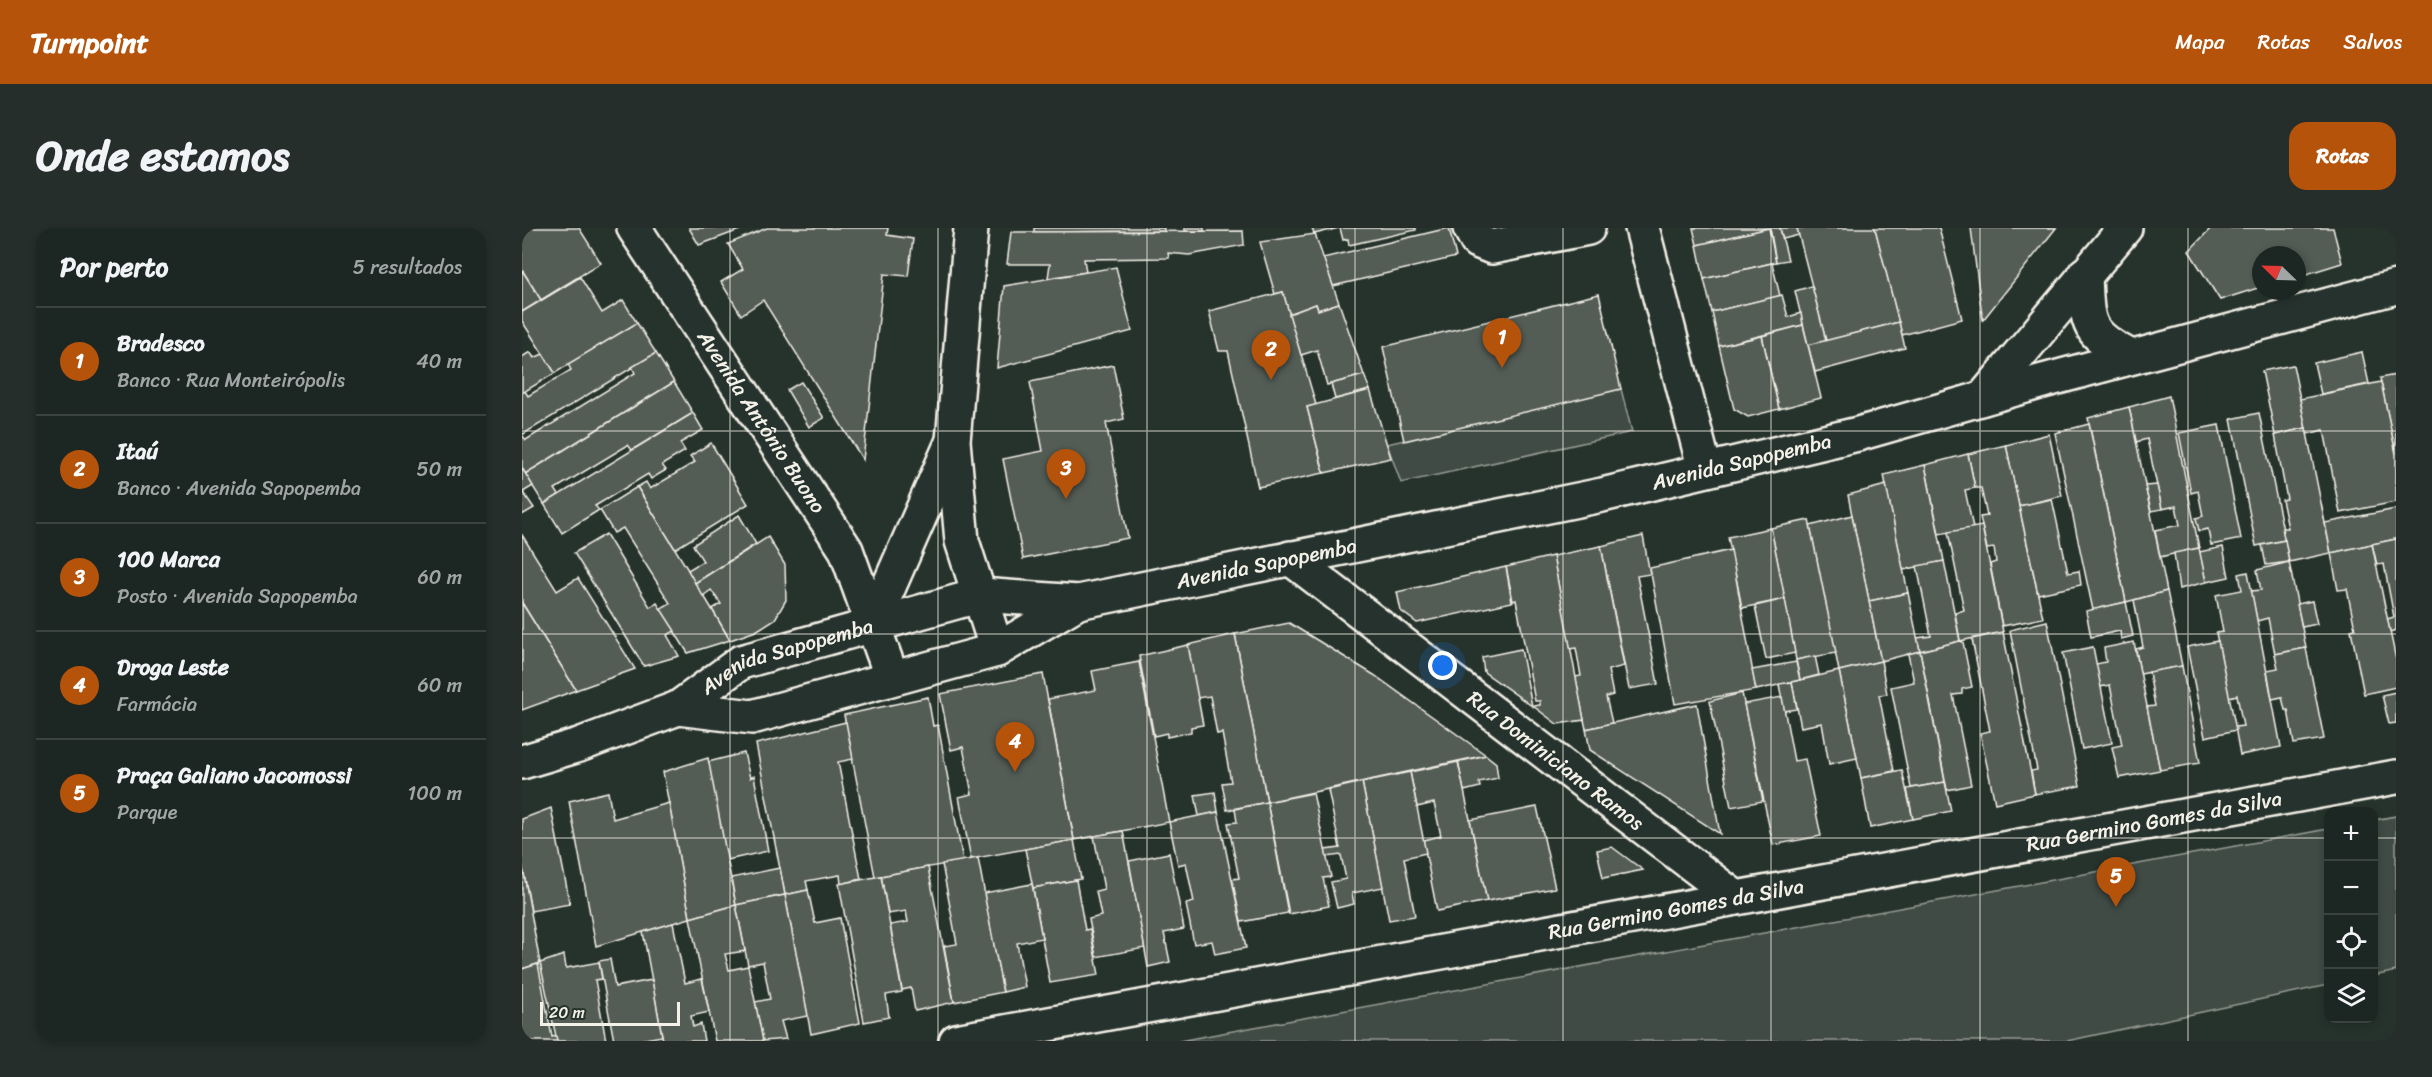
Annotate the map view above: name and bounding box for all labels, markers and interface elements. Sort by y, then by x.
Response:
text: Turnpoint [30,18,149,67]
text: Mapa [2175,23,2224,61]
text: Rotas [2257,23,2310,61]
text: Salvos [2343,23,2402,61]
text: Onde estamos [36,119,290,193]
button: Rotas [2289,122,2396,190]
text: Por perto [60,244,168,290]
north arrow [2252,246,2306,300]
text: 5 resultados [353,250,462,285]
pin: 1 [1482,318,1522,368]
street label: Avenida Antônio Buono [686,321,836,522]
text: Bradesco [117,324,205,363]
pin: 2 [1252,330,1290,380]
text: 1 [75,344,84,379]
text: 40 m [416,344,462,379]
text: Banco · Rua Monteirópolis [117,363,345,398]
street label: Avenida Sapopemba [1647,422,1836,502]
text: Itaú [117,432,158,471]
pin: 3 [1046,450,1086,499]
text: 2 [74,452,85,487]
text: 50 m [417,452,462,487]
text: Banco · Avenida Sapopemba [117,471,361,506]
street label: Avenida Sapopemba [1172,526,1361,601]
text: 100 Marca [117,540,220,579]
text: 3 [74,560,85,595]
text: 60 m [417,560,462,595]
text: Posto · Avenida Sapopemba [117,579,358,614]
street label: Avenida Sapopemba [691,607,878,706]
text: Droga Leste [117,648,229,687]
your location [1428,651,1457,680]
text: 4 [73,668,86,703]
text: 60 m [417,668,462,703]
street label: Rua Dominiciano Ramos [1459,680,1653,841]
text: Farmácia [117,687,197,722]
pin: 4 [996,722,1034,772]
text: Praça Galiano Jacomossi [117,756,351,795]
text: 5 [73,776,86,811]
text: 100 m [408,776,462,811]
street label: Rua Germino Gomes da Silva [2023,779,2285,863]
text: Parque [117,795,177,830]
map controls [2324,807,2378,1023]
button: + [2324,807,2378,861]
pin: 5 [2096,858,2136,907]
button: − [2324,861,2378,915]
street label: Rua Germino Gomes da Silva [1545,867,1807,951]
button: locate [2324,915,2378,969]
button: layers [2324,969,2378,1023]
text: 20 m [549,998,585,1027]
scale bar [540,999,680,1026]

